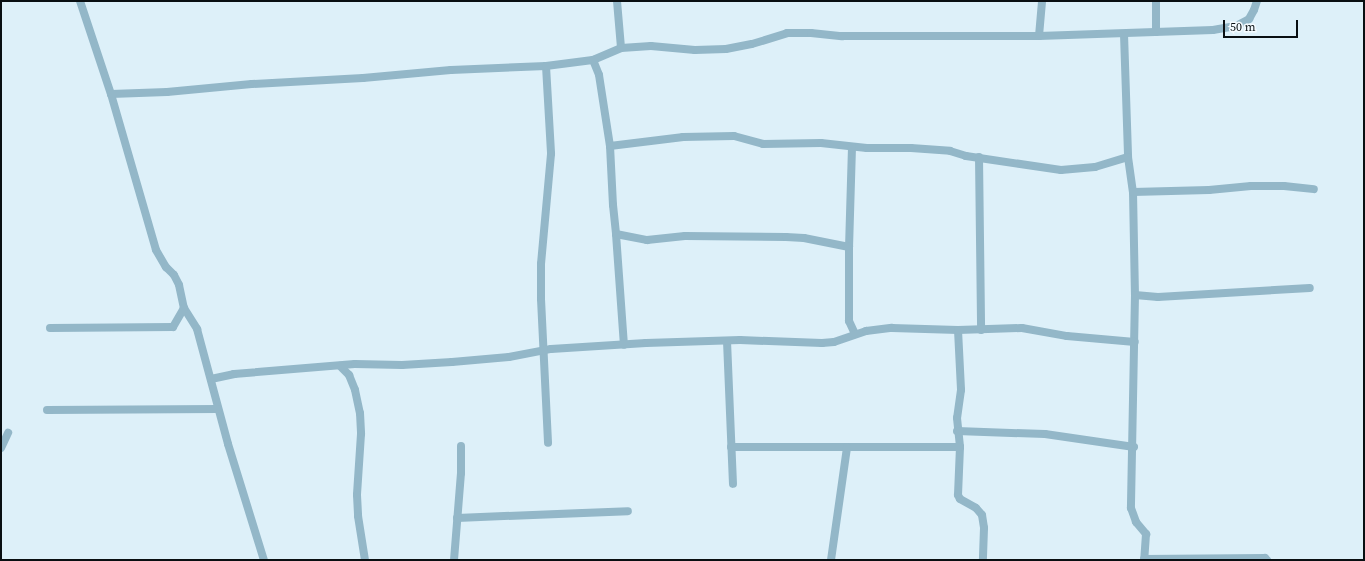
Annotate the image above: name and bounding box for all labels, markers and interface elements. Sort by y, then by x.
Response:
scale bar [1225,12,1300,38]
text: 50 m [1230,19,1256,35]

